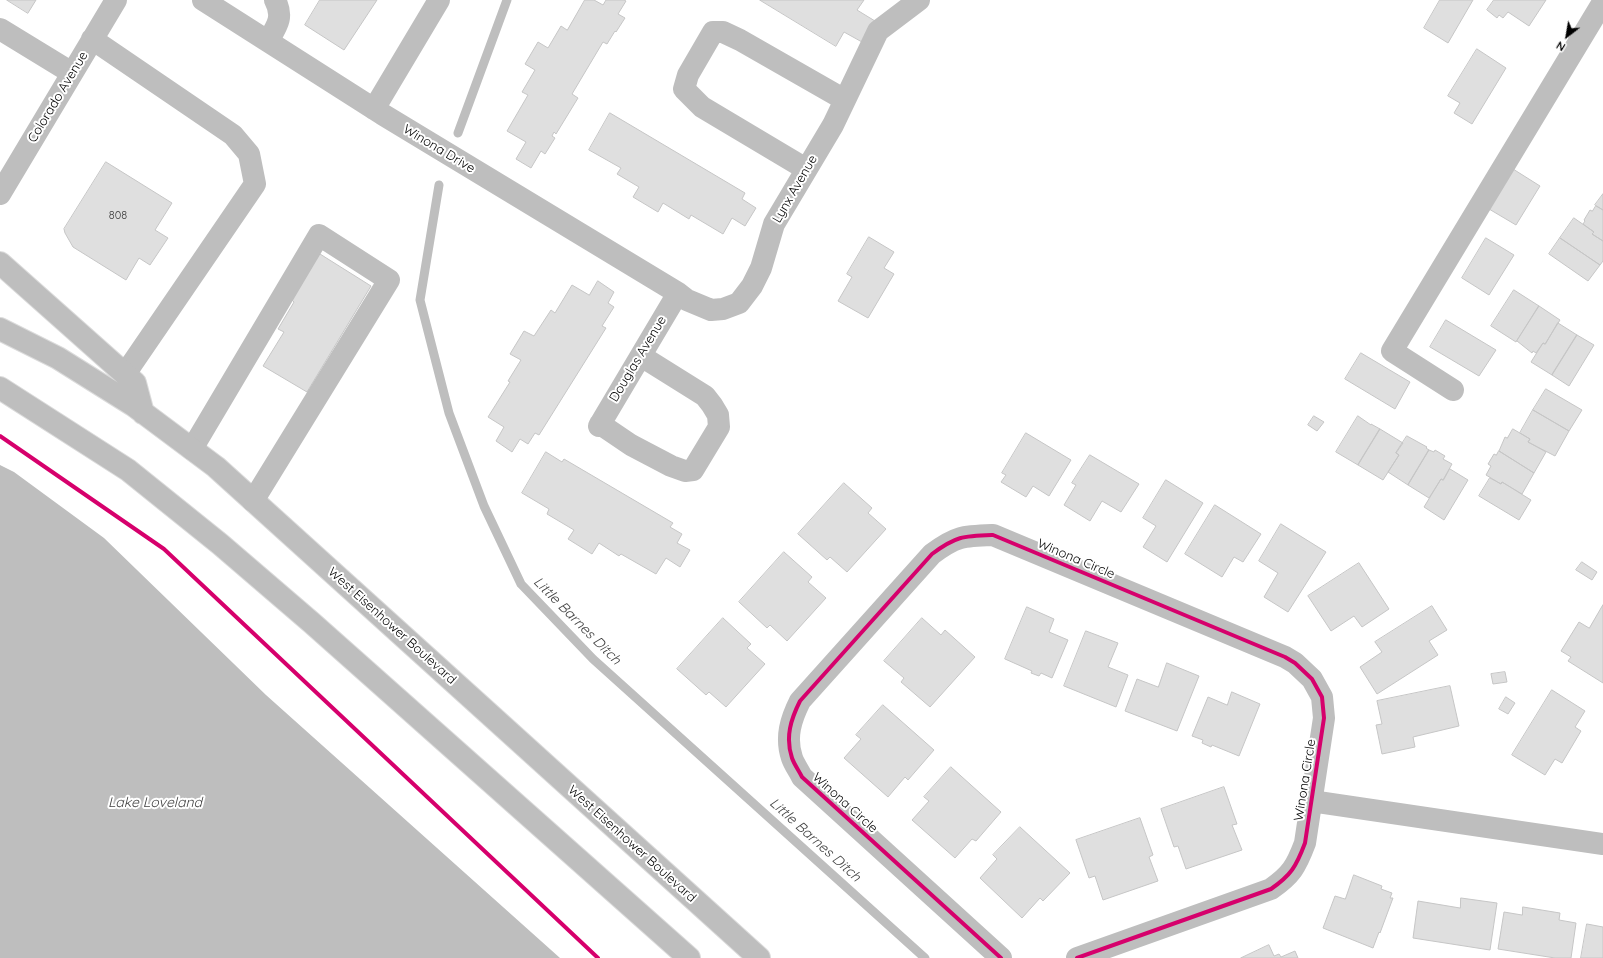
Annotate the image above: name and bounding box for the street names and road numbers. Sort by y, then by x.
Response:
street label: Colorado Avenue [25,49,91,145]
street label: Winona Drive [400,121,478,177]
street label: Lynx Avenue [769,152,821,226]
street label: Douglas Avenue [606,313,670,405]
street label: Winona Circle [1035,536,1117,582]
street label: West Eisenhower Boulevard [325,564,459,688]
street label: Winona Circle [1291,738,1319,822]
street label: Winona Circle [809,770,881,836]
street label: West Eisenhower Boulevard [565,782,699,906]

